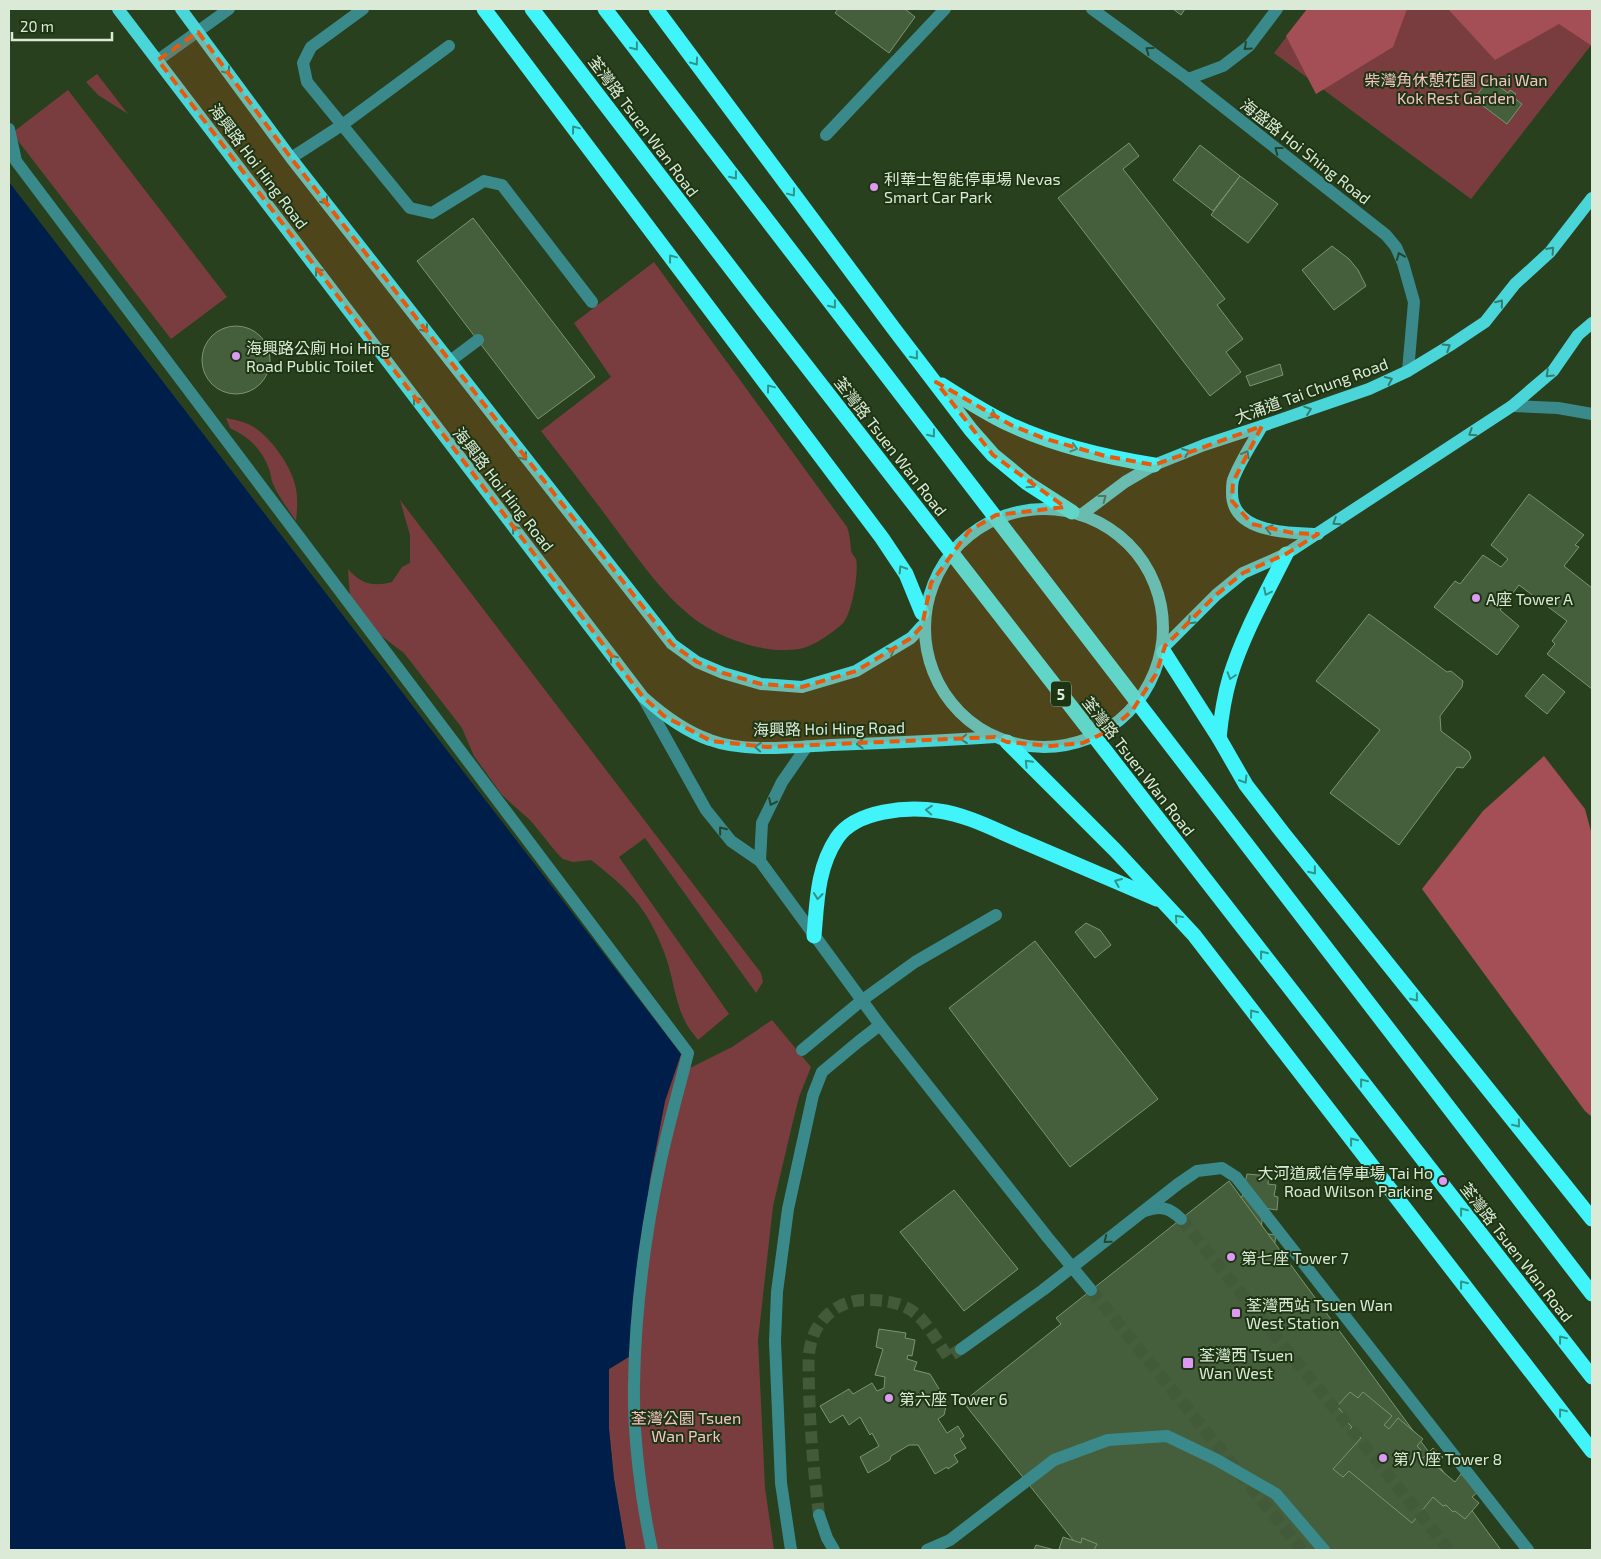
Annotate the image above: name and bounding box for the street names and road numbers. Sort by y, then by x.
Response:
street label: 荃灣路 Tsuen Wan Road [585,52,703,200]
street label: 海盛路 Hoi Shing Road [1237,94,1375,208]
street label: 海興路 Hoi Hing Road [206,100,312,232]
street label: 大涌道 Tai Chung Road [1232,353,1390,427]
street label: 荃灣路 Tsuen Wan Road [831,373,951,519]
street label: 海興路 Hoi Hing Road [450,423,558,555]
road number: 5 [1051,682,1071,706]
street label: 荃灣路 Tsuen Wan Road [1079,693,1199,839]
street label: 海興路 Hoi Hing Road [753,717,905,739]
street label: 荃灣路 Tsuen Wan Road [1457,1179,1577,1325]

